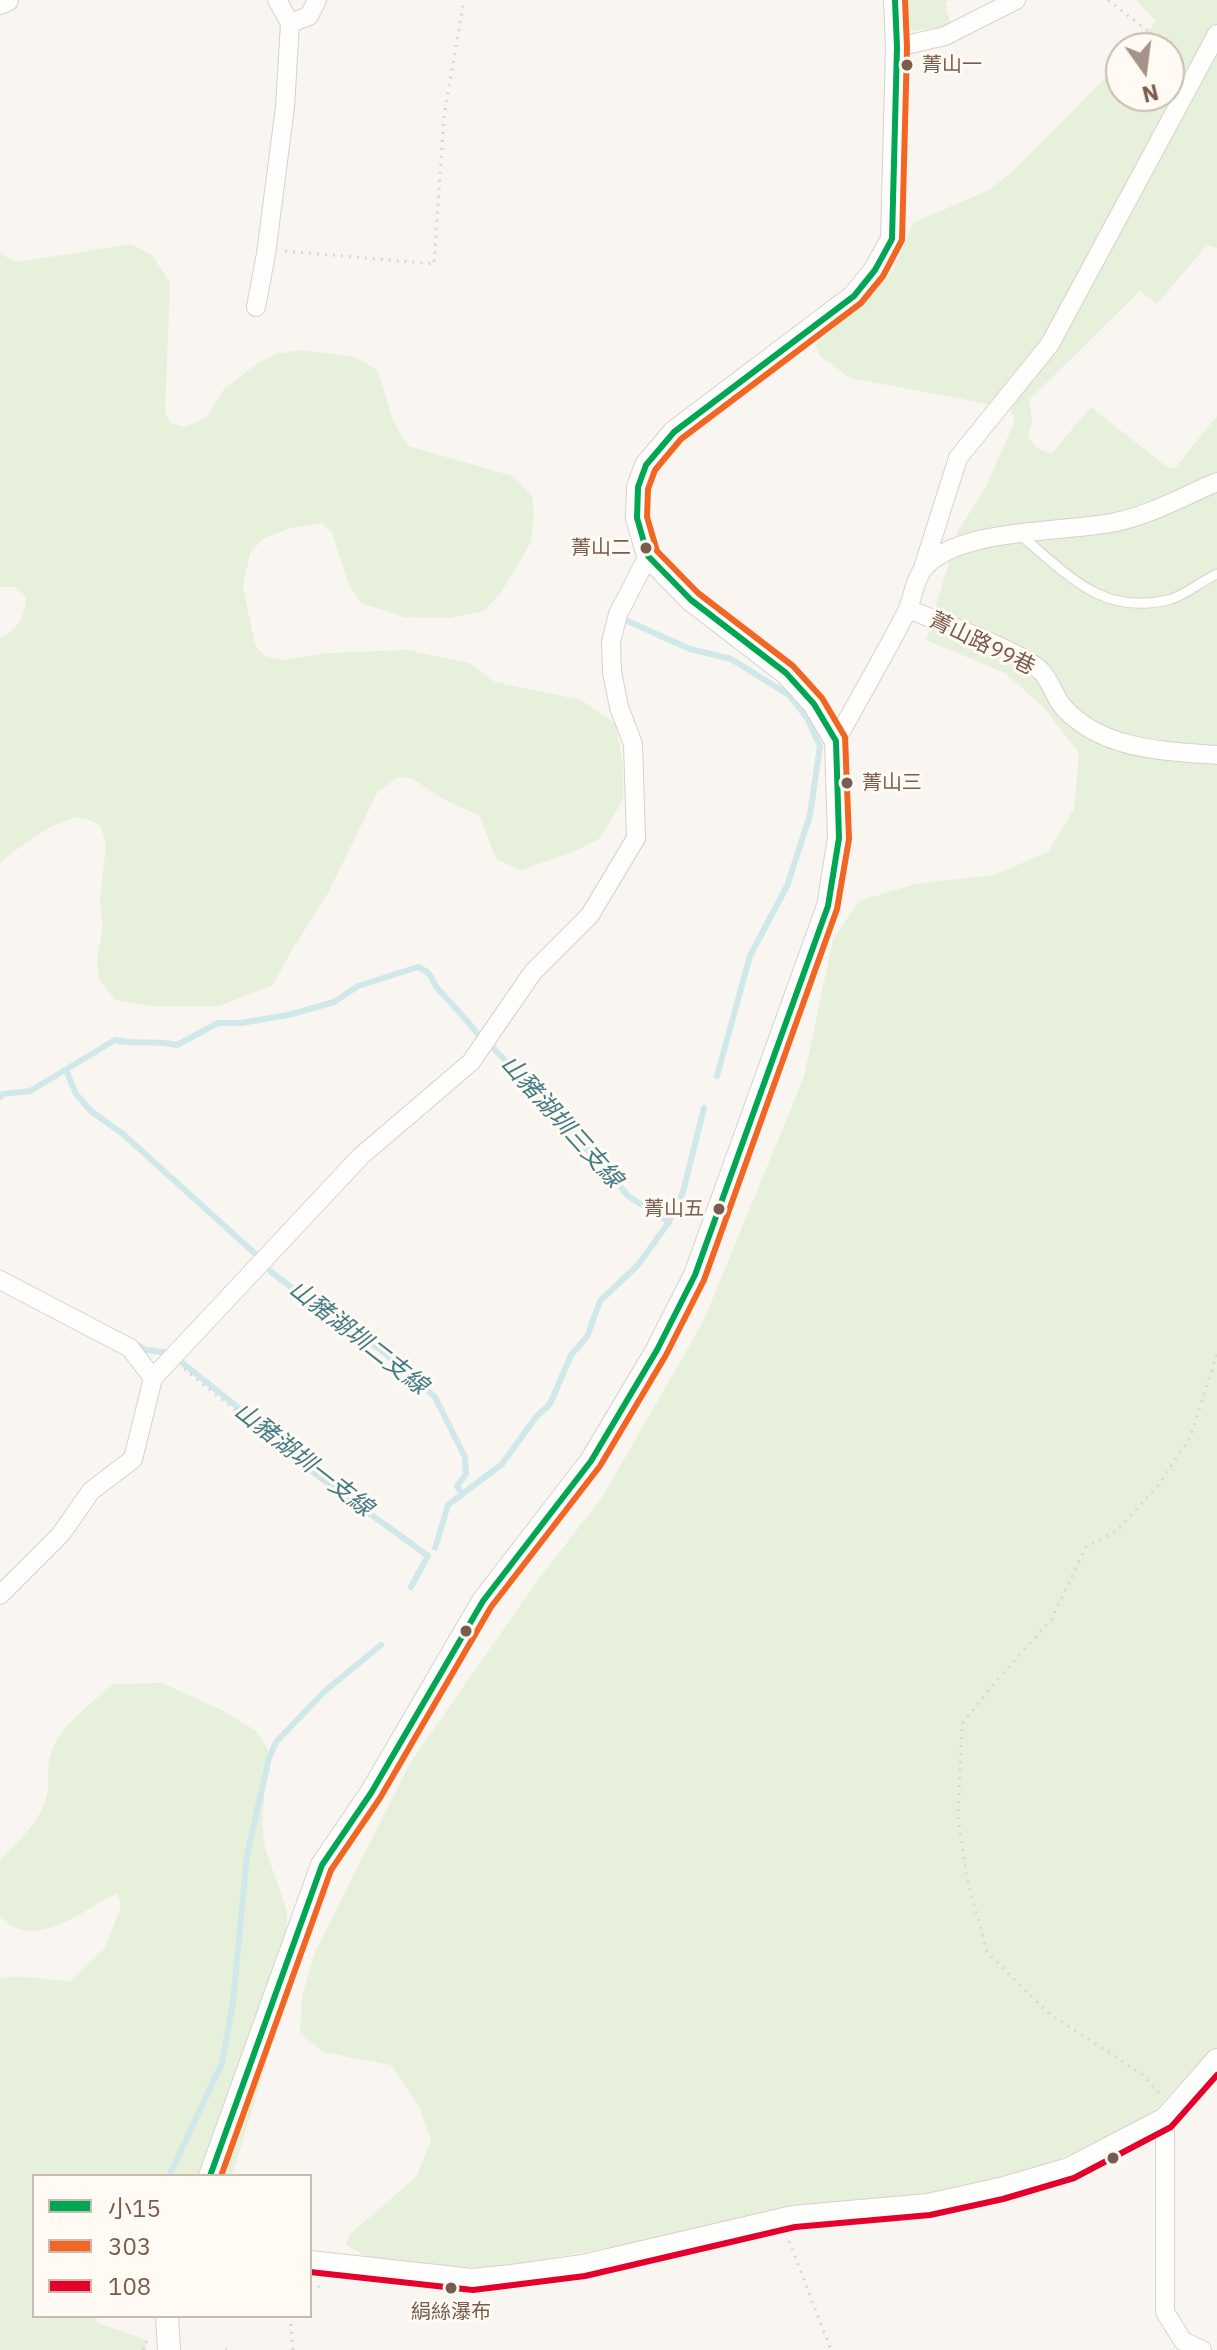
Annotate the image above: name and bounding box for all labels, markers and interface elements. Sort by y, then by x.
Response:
north arrow [1105,32,1185,112]
place label: 菁山一 [922,53,982,77]
marker: 菁山一 [899,57,915,73]
text: N [1139,78,1162,110]
place label: 菁山二 [571,536,631,560]
marker: 菁山二 [638,540,654,556]
street label: 菁山路99巷 [925,607,1039,681]
place label: 菁山三 [862,771,922,795]
marker: 菁山三 [839,775,855,791]
water label: 山豬湖圳三支線 [494,1050,628,1194]
place label: 菁山五 [644,1197,704,1221]
marker: 菁山五 [711,1201,727,1217]
water label: 山豬湖圳二支線 [283,1275,433,1401]
water label: 山豬湖圳一支線 [228,1397,378,1523]
unlabelled marker [458,1623,474,1639]
unlabelled marker [1105,2150,1121,2166]
legend [32,2174,312,2318]
text: 小15 [108,2192,161,2224]
text: 303 [108,2230,151,2262]
text: 108 [108,2270,151,2302]
marker: 絹絲瀑布 [443,2280,459,2296]
place label: 絹絲瀑布 [411,2300,491,2324]

